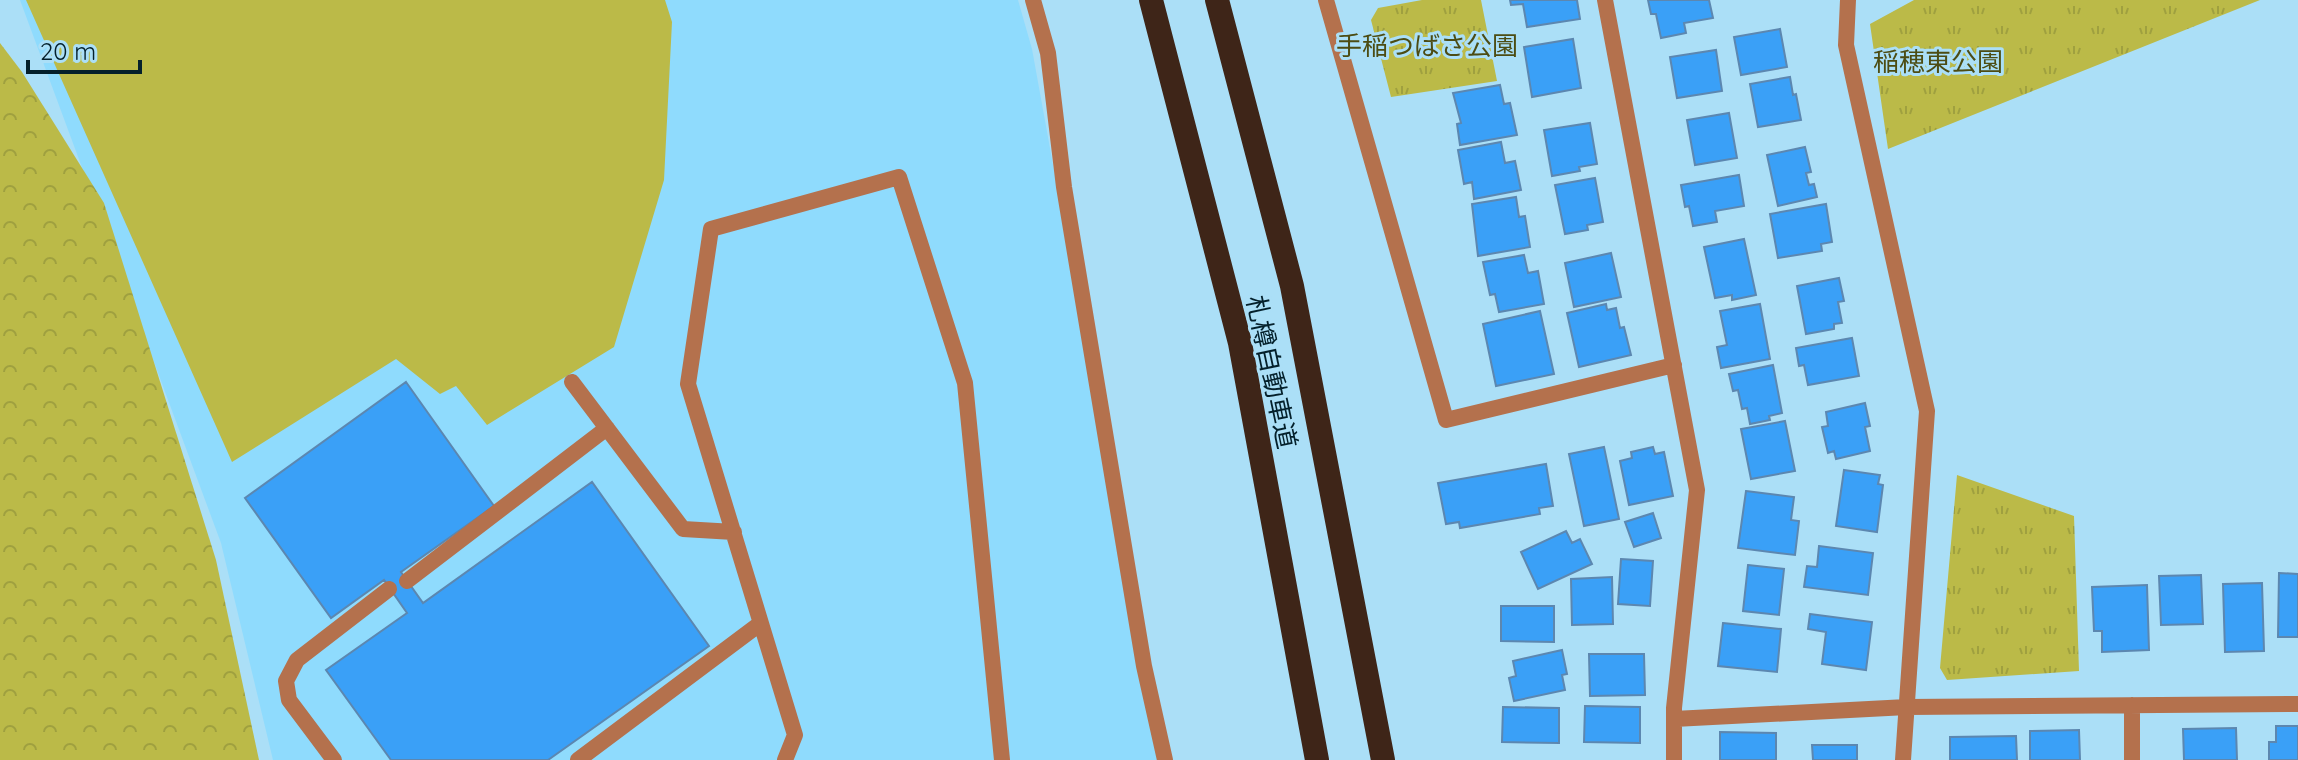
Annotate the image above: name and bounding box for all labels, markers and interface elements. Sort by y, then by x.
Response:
scale bar [28,24,140,74]
park label: 手稲つばさ公園 [1336,29,1518,62]
text: 20 m [40,36,96,66]
park label: 稲穂東公園 [1873,45,2003,78]
street label: 札樽自動車道 [1240,292,1304,452]

